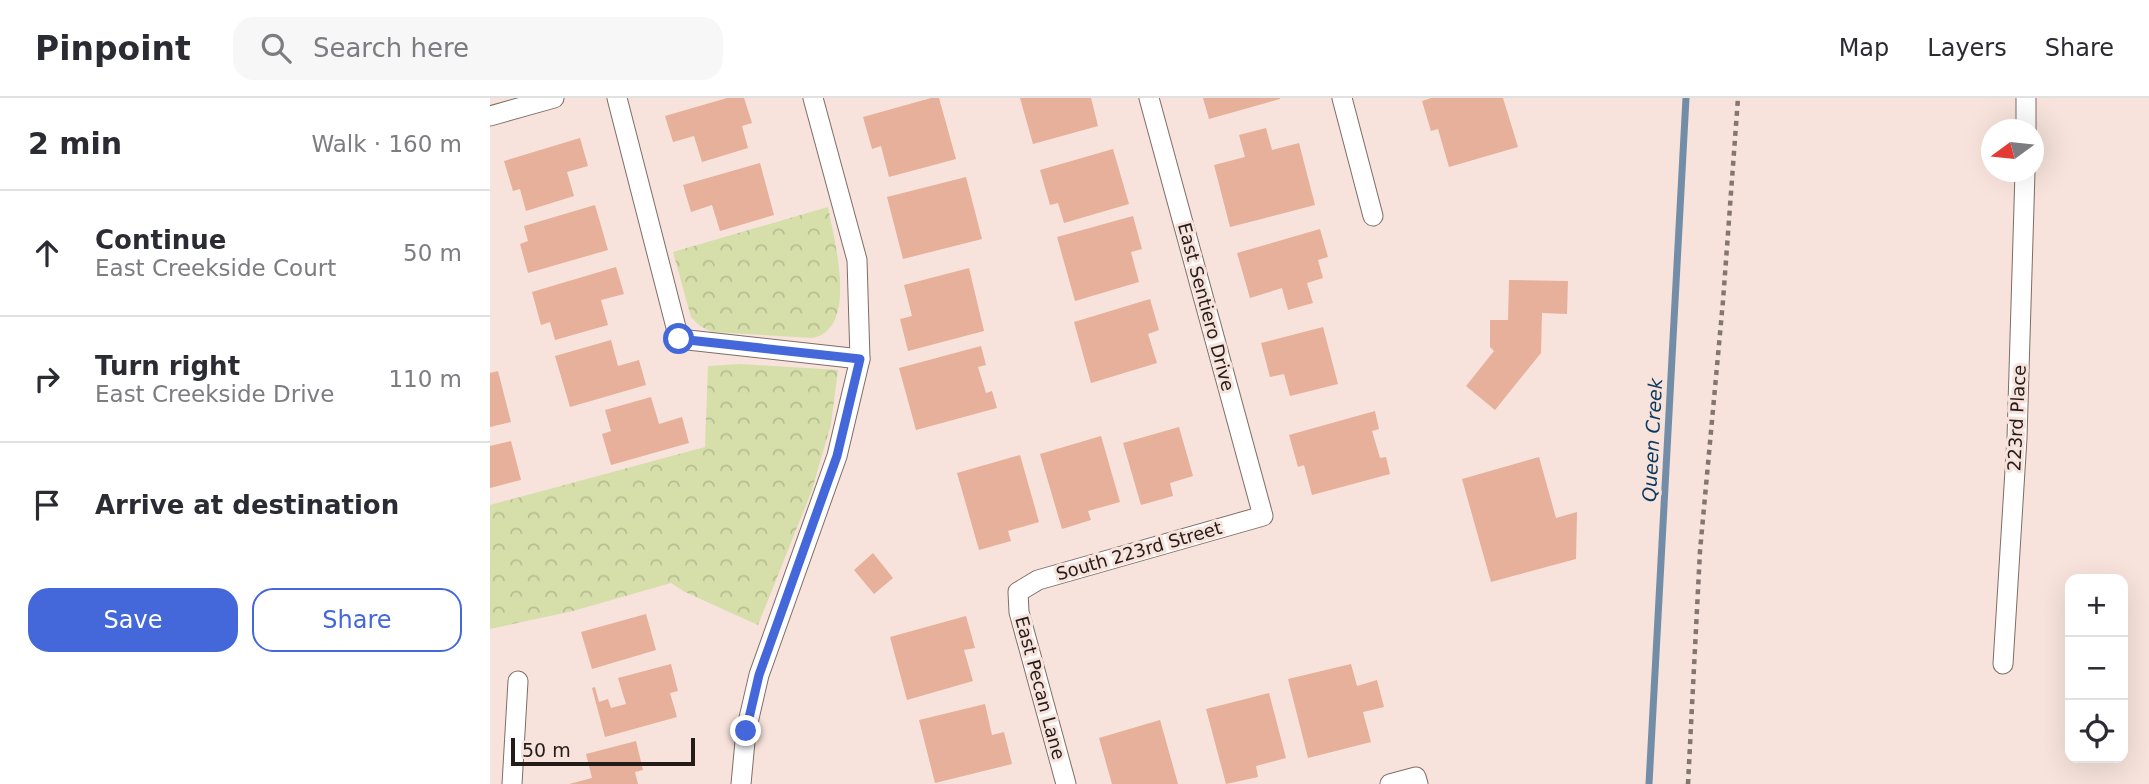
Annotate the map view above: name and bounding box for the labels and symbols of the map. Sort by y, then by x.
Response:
north arrow [1981,119,2044,182]
street label: East Sentiero Drive [1174,220,1239,393]
route start [663,323,694,354]
street label: 223rd Place [2003,364,2030,472]
water label: Queen Creek [1638,377,1666,502]
street label: South 223rd Street [1054,517,1224,584]
street label: East Pecan Lane [1011,614,1070,762]
route end [730,715,761,746]
scale bar [511,735,695,767]

